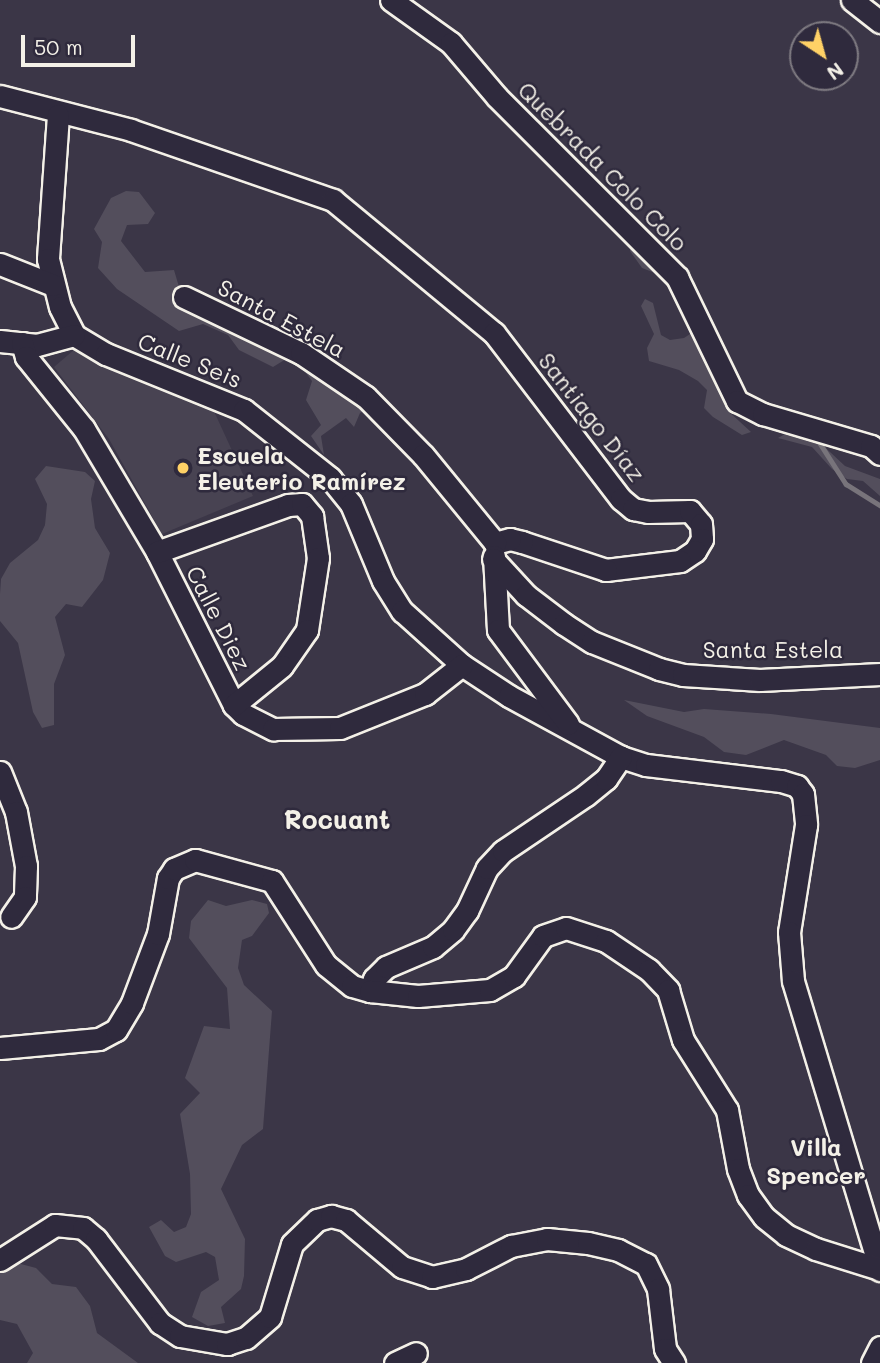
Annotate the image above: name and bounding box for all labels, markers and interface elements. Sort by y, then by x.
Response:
scale bar [24,21,138,65]
north arrow [789,21,859,91]
text: 50 m [34,33,83,60]
text: N [822,57,849,86]
street label: Quebrada Colo Colo [513,76,693,256]
street label: Santa Estela [213,273,351,363]
street label: Calle Seis [134,327,246,393]
street label: Santiago Díaz [533,347,651,487]
place label: Escuela Eleuterio Ramírez [197,441,406,495]
marker: Escuela Eleuterio Ramírez [175,460,191,476]
street label: Calle Diez [181,561,257,675]
street label: Santa Estela [703,635,843,663]
district label: Rocuant [284,804,390,836]
district label: Villa Spencer [766,1133,866,1189]

